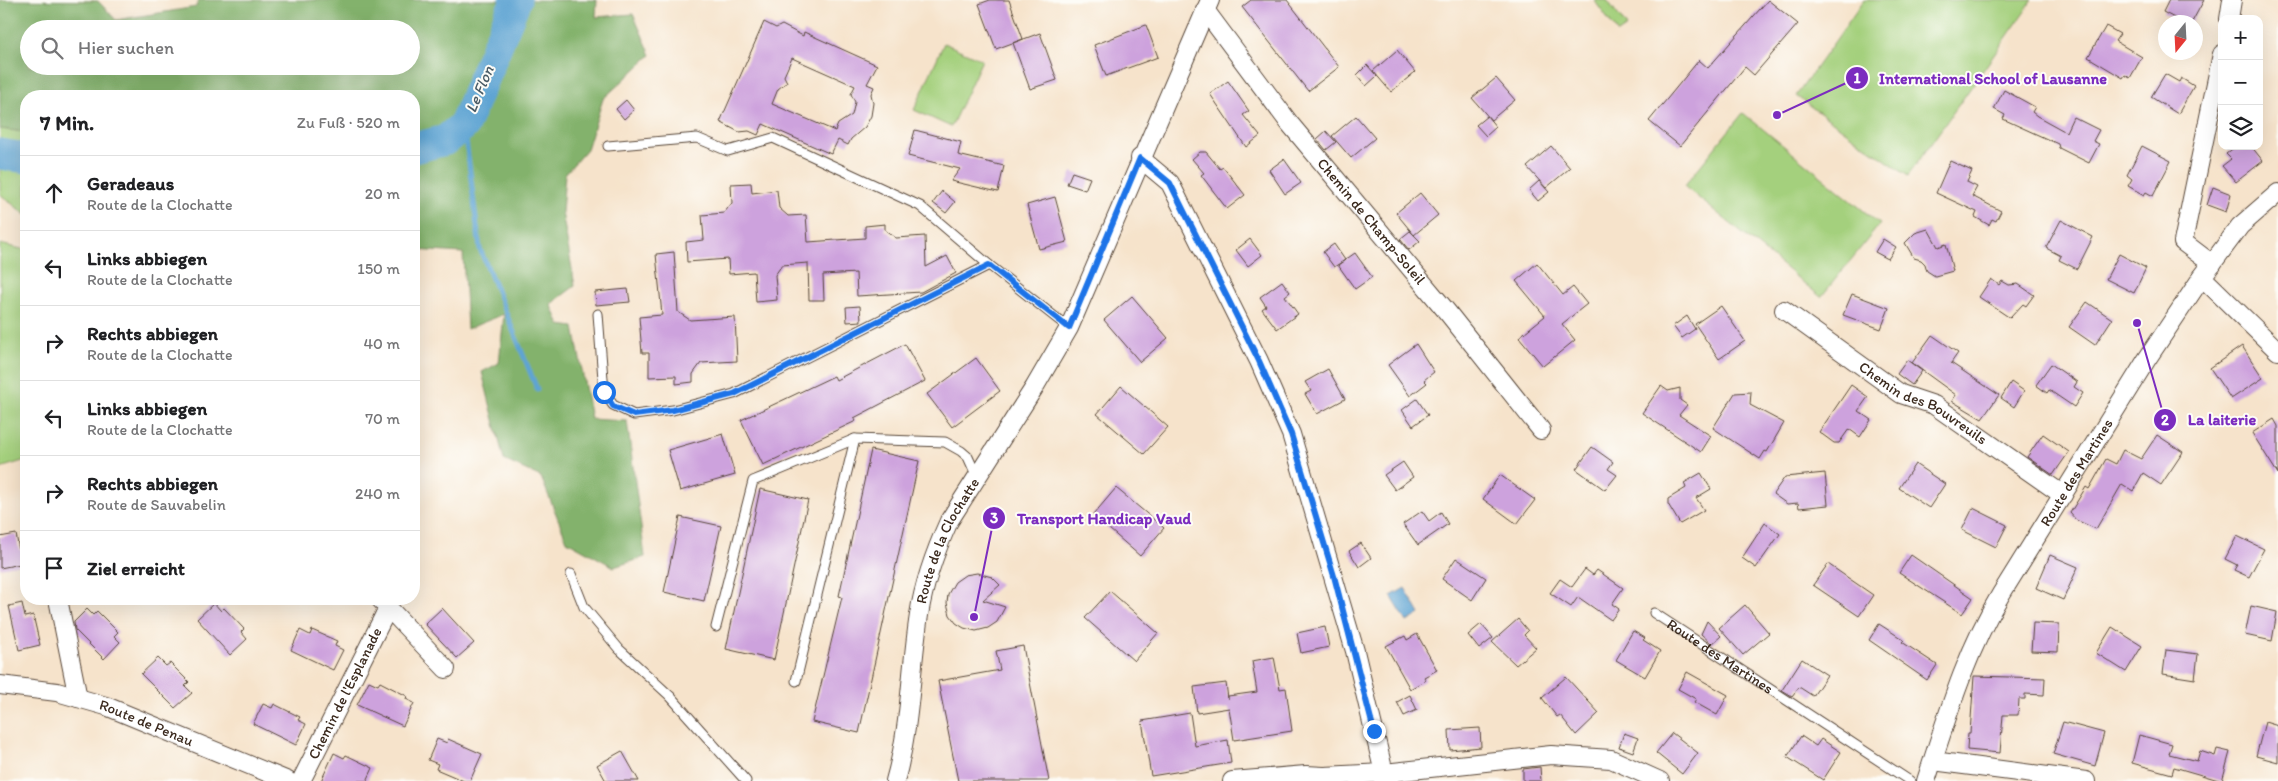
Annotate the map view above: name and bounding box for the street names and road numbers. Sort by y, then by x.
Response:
street label: Chemin de Champ-Soleil [1313,155,1430,289]
street label: Chemin des Bouvreuils [1855,358,1991,448]
street label: Route des Martines [2036,415,2117,530]
street label: Route de la Clochatte [912,474,983,605]
street label: Route des Martines [1664,615,1777,698]
street label: Chemin de l'Esplanade [304,625,386,762]
street label: Route de Penau [97,696,196,750]

